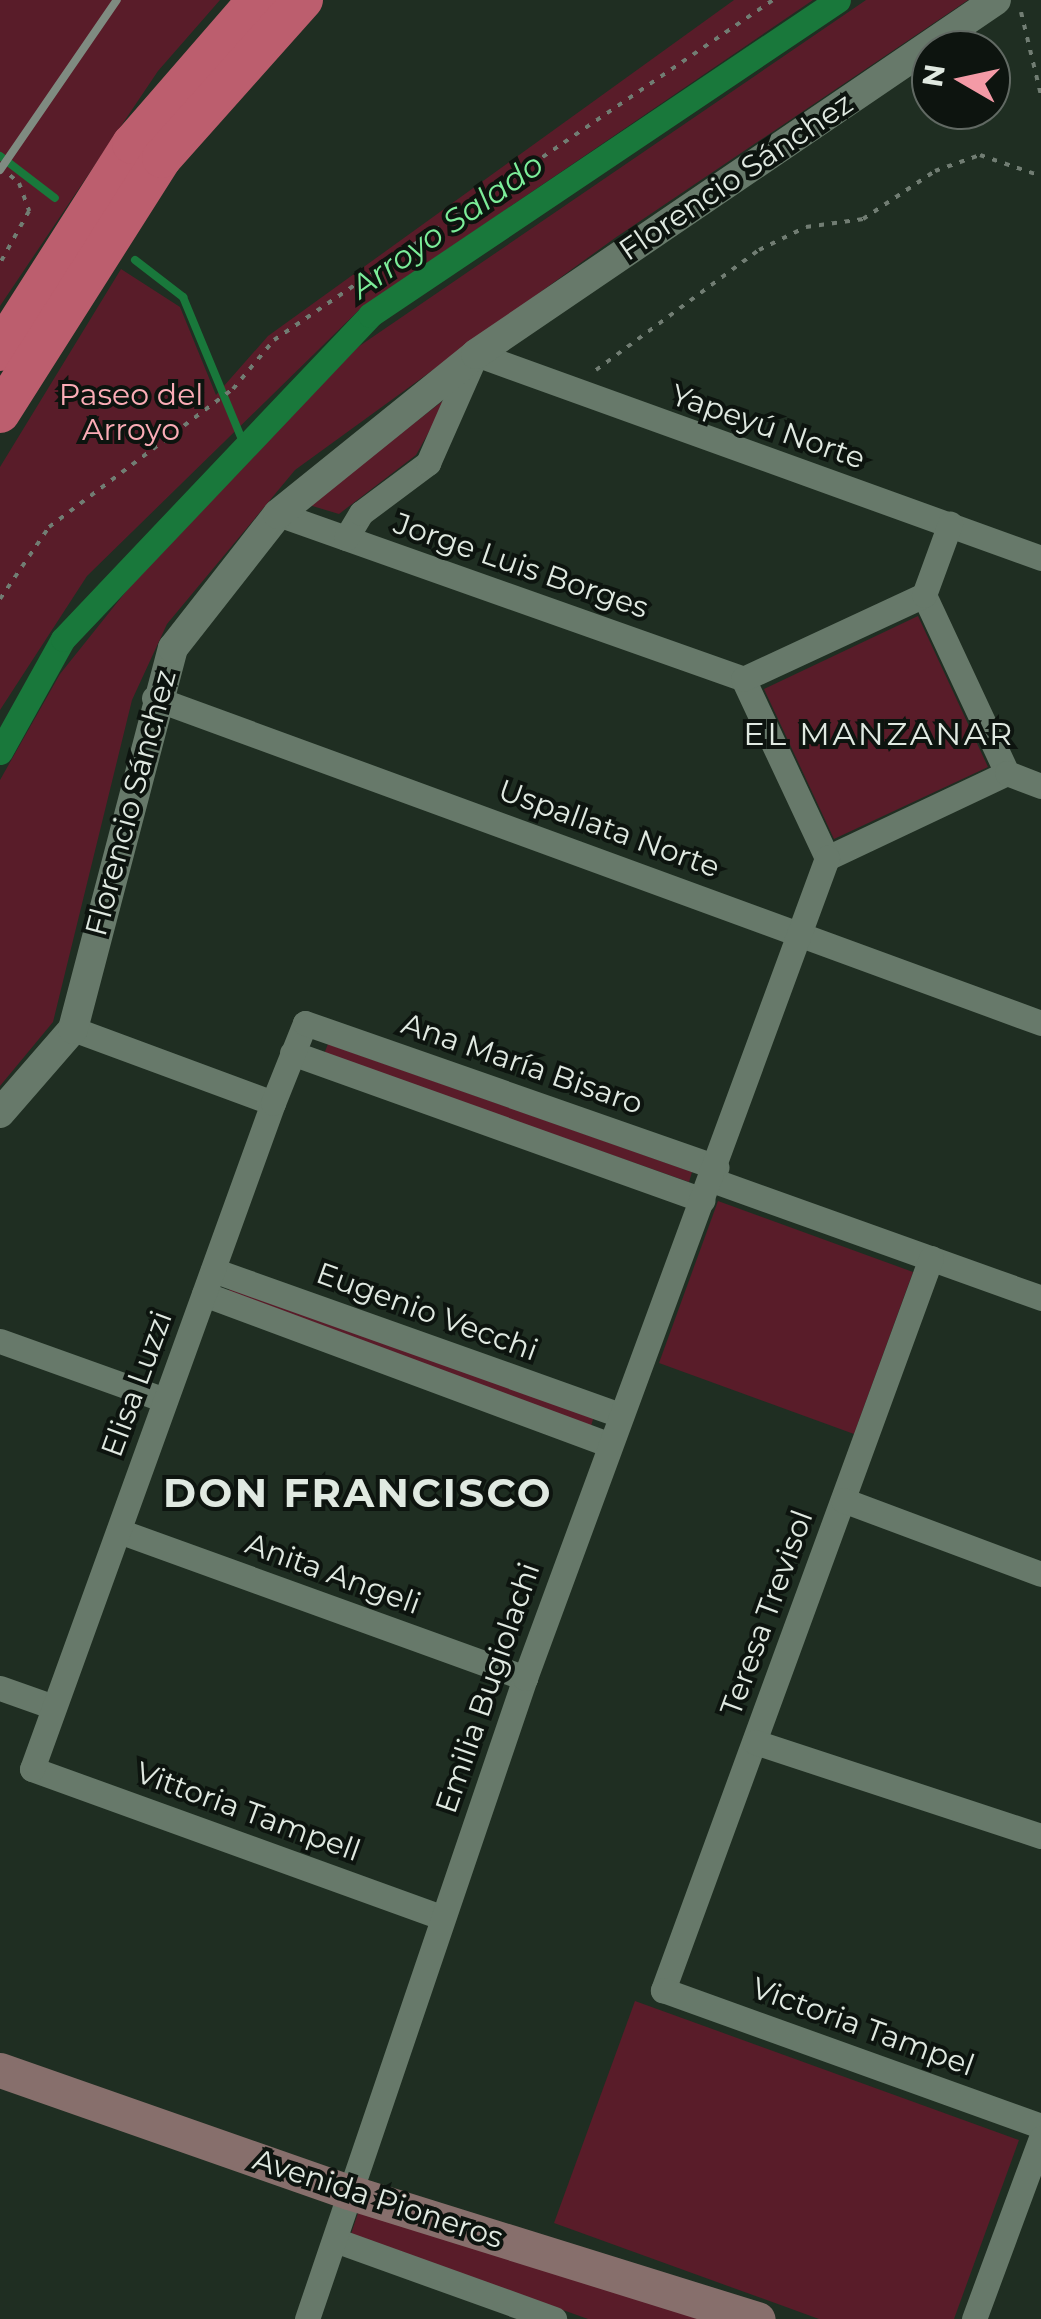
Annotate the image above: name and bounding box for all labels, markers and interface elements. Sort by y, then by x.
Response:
north arrow [911,30,1011,130]
text: N [915,62,952,89]
street label: Florencio Sánchez [612,85,860,269]
water label: Arroyo Salado [343,145,551,307]
park label: Paseo del Arroyo [59,377,203,448]
street label: Yapeyú Norte [666,377,870,477]
street label: Jorge Luis Borges [389,506,653,626]
street label: Florencio Sánchez [78,666,184,940]
district label: EL MANZANAR [743,715,1015,753]
street label: Uspallata Norte [493,772,725,886]
street label: Ana María Bisaro [397,1006,647,1122]
street label: Eugenio Vecchi [311,1255,543,1369]
street label: Elisa Luzzi [94,1306,180,1462]
district label: DON FRANCISCO [163,1469,553,1517]
street label: Teresa Trevisol [713,1505,821,1721]
street label: Anita Angeli [241,1526,425,1622]
street label: Emilia Bugiolachi [428,1558,548,1818]
street label: Vittoria Tampell [131,1755,365,1869]
street label: Victoria Tampel [747,1970,979,2084]
street label: Avenida Pioneros [248,2142,508,2256]

